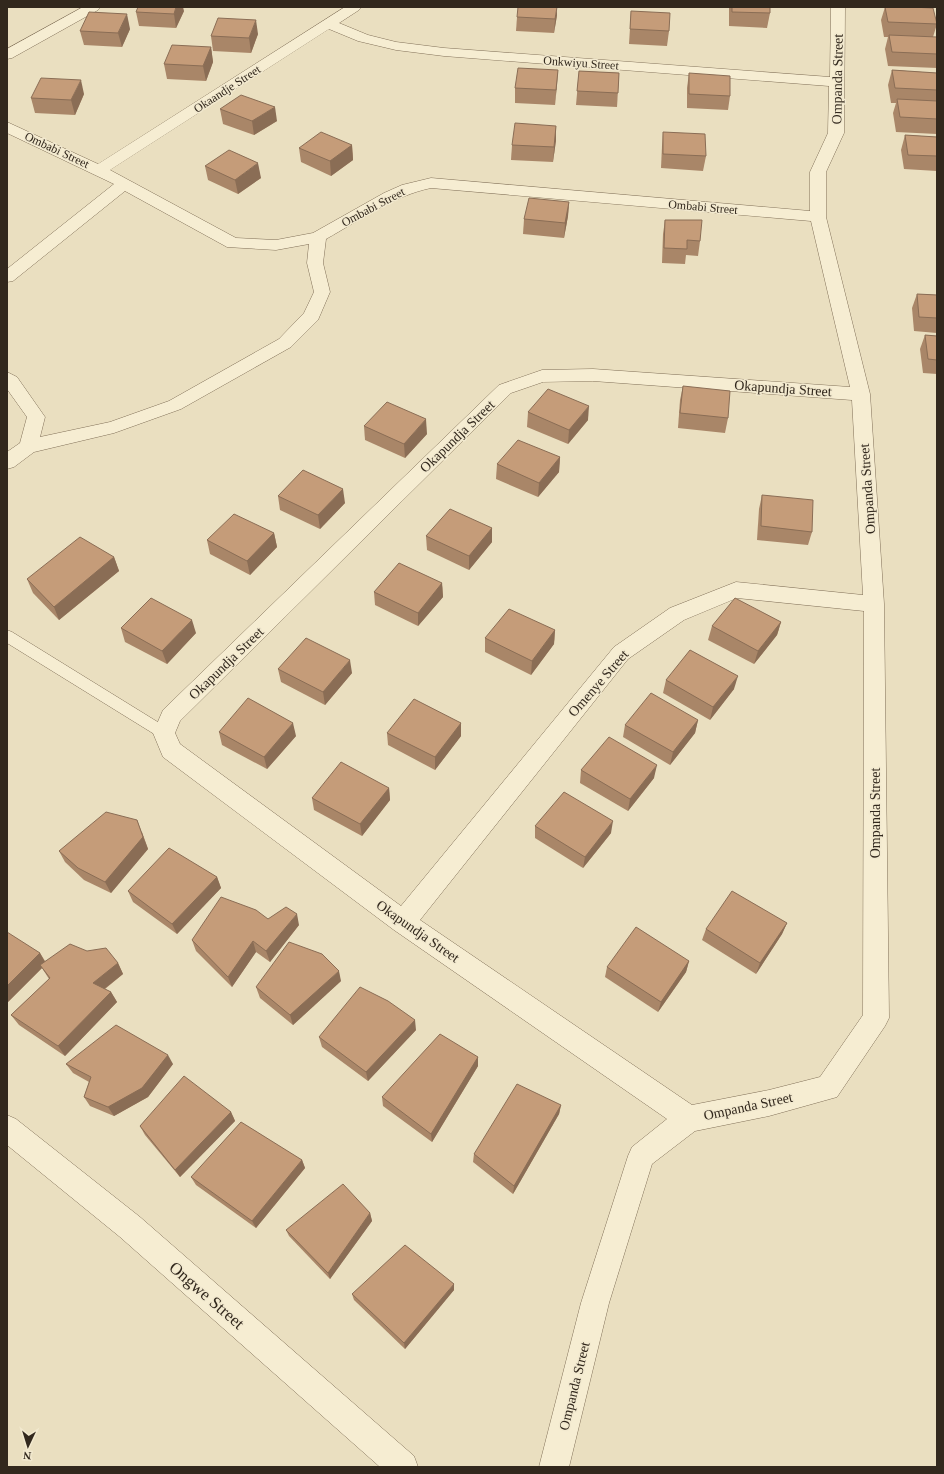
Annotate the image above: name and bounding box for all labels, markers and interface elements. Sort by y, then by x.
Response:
street label: Ompanda Street [829,33,846,124]
street label: Onkwiyu Street [543,53,620,73]
street label: Okaandje Street [191,62,264,116]
street label: Ombabi Street [22,129,92,171]
street label: Ombabi Street [339,184,408,230]
street label: Ombabi Street [668,197,739,217]
street label: Okapundja Street [734,378,832,399]
street label: Okapundja Street [417,397,498,476]
street label: Ompanda Street [857,443,878,535]
street label: Okapundja Street [186,624,267,703]
street label: Omenye Street [565,647,632,720]
street label: Ompanda Street [868,768,883,858]
street label: Okapundja Street [373,897,462,966]
street label: Ompanda Street [702,1090,794,1123]
street label: Ongwe Street [165,1258,248,1333]
street label: Ompanda Street [556,1340,593,1432]
north arrow [8,1426,48,1466]
text: N [23,1450,32,1462]

